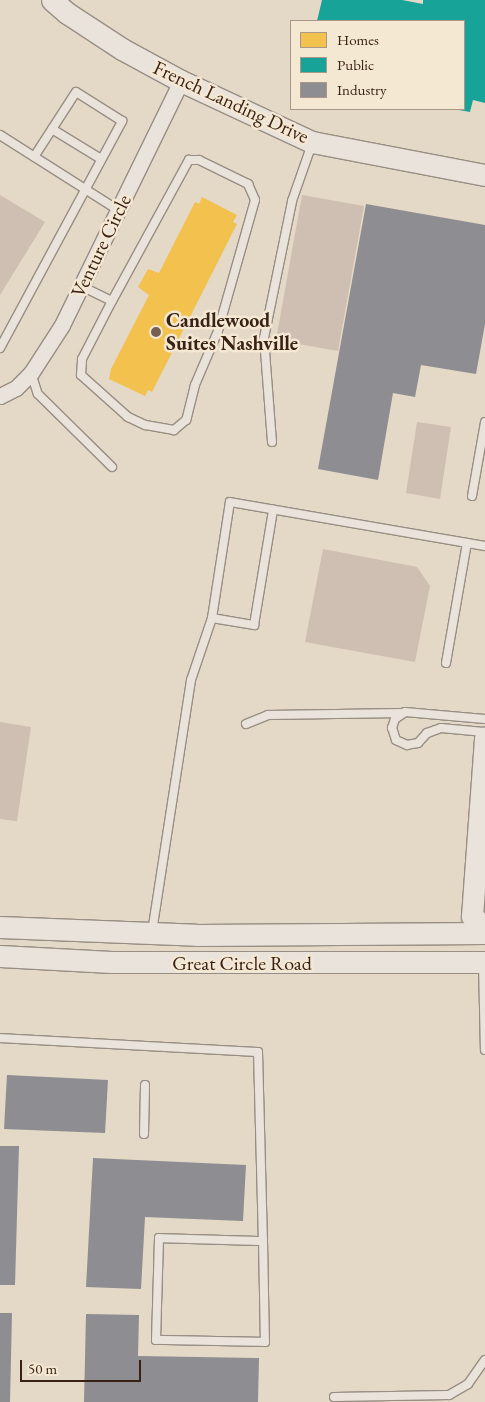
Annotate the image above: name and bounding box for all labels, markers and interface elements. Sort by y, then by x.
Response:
legend [290,20,465,110]
text: Homes [337,30,379,49]
street label: French Landing Drive [149,55,313,149]
text: Public [337,55,374,74]
text: Industry [337,80,387,99]
street label: Venture Circle [66,191,136,301]
place label: Candlewood Suites Nashville [166,309,298,356]
marker: Candlewood Suites Nashville [150,326,162,338]
street label: Great Circle Road [172,951,312,975]
scale bar [22,1350,144,1382]
text: 50 m [28,1359,57,1378]

